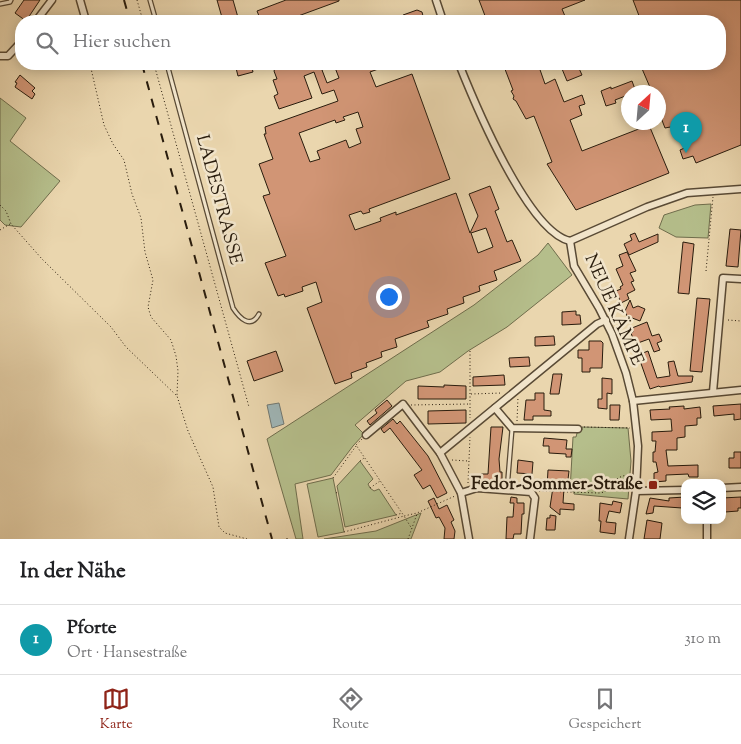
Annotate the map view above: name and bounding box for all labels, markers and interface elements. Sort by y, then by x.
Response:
search box [15,15,726,70]
icon: search [33,29,61,57]
text: Hier suchen [73,29,171,56]
north arrow [621,85,666,130]
pin: 1 [670,112,702,153]
street label: LADESTRASSE [188,132,248,268]
street label: NEUE KÄMPE [577,250,649,370]
your location [376,284,402,310]
place label: Fedor-Sommer-Straße [471,472,644,498]
marker: Fedor-Sommer-Straße [647,479,659,491]
map controls [681,479,726,524]
button: layers [681,479,726,524]
text: In der Nähe [20,557,126,587]
text: Pforte [67,615,117,642]
text: 1 [33,628,39,651]
text: 310 m [684,628,721,651]
text: Ort · Hansestraße [67,642,187,665]
tab: Karte [100,685,133,735]
tab: Route [332,685,369,735]
tab: Gespeichert [569,685,641,735]

